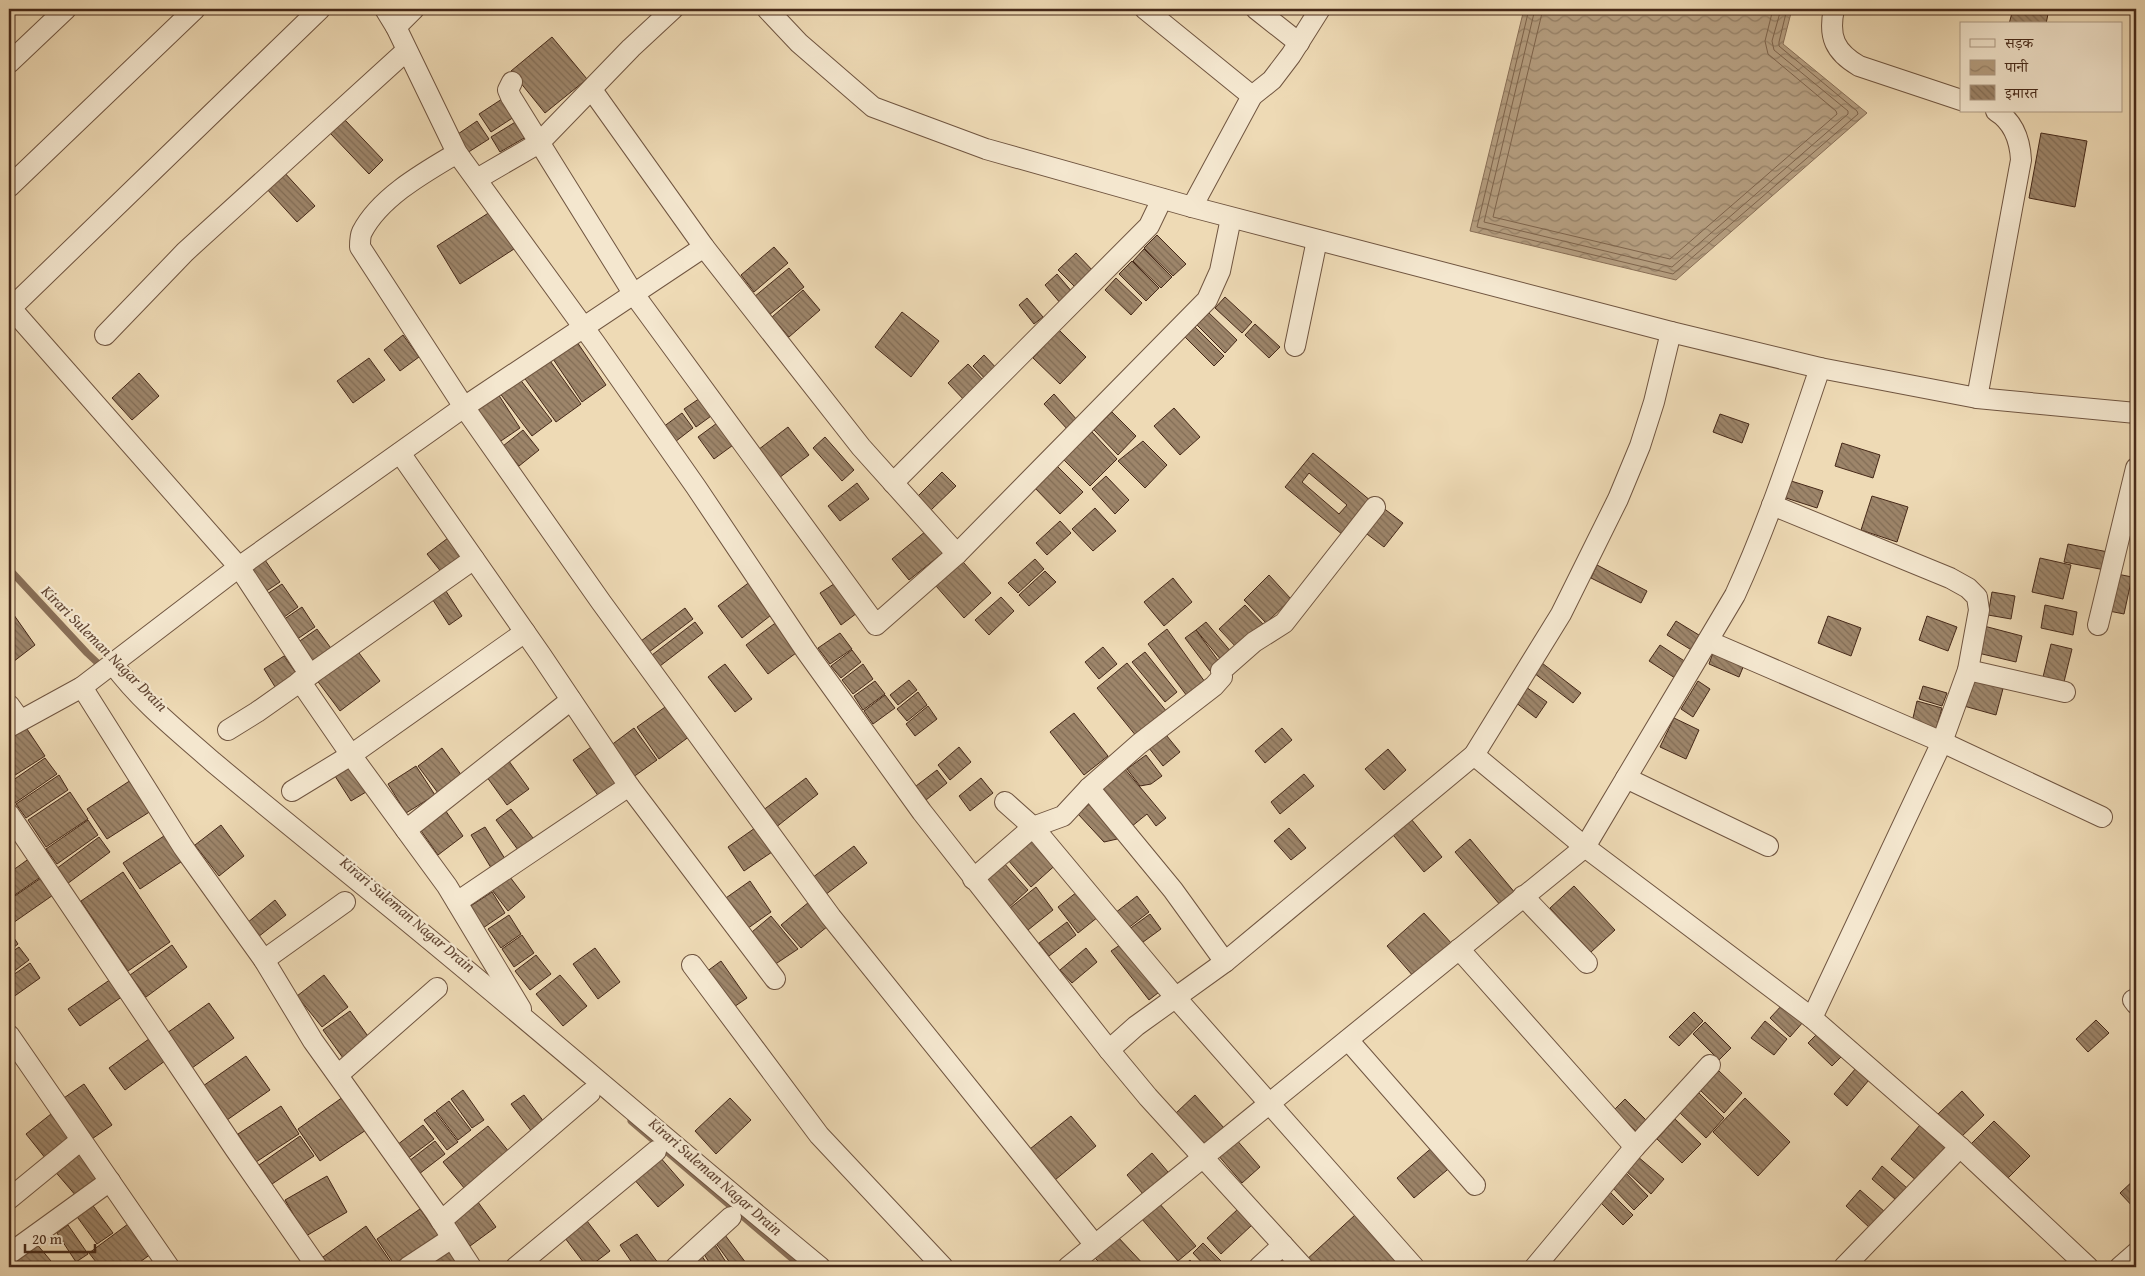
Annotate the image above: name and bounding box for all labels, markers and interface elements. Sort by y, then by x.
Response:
legend [1960,22,2122,112]
text: सड़क [2004,32,2034,53]
text: पानी [2004,56,2029,77]
text: इमारत [2004,82,2039,103]
water label: Kirari Suleman Nagar Drain [36,579,174,717]
water label: Kirari Suleman Nagar Drain [334,849,481,978]
water label: Kirari Suleman Nagar Drain [643,1110,788,1241]
scale bar [25,1221,95,1253]
text: 20 m [32,1228,63,1249]

